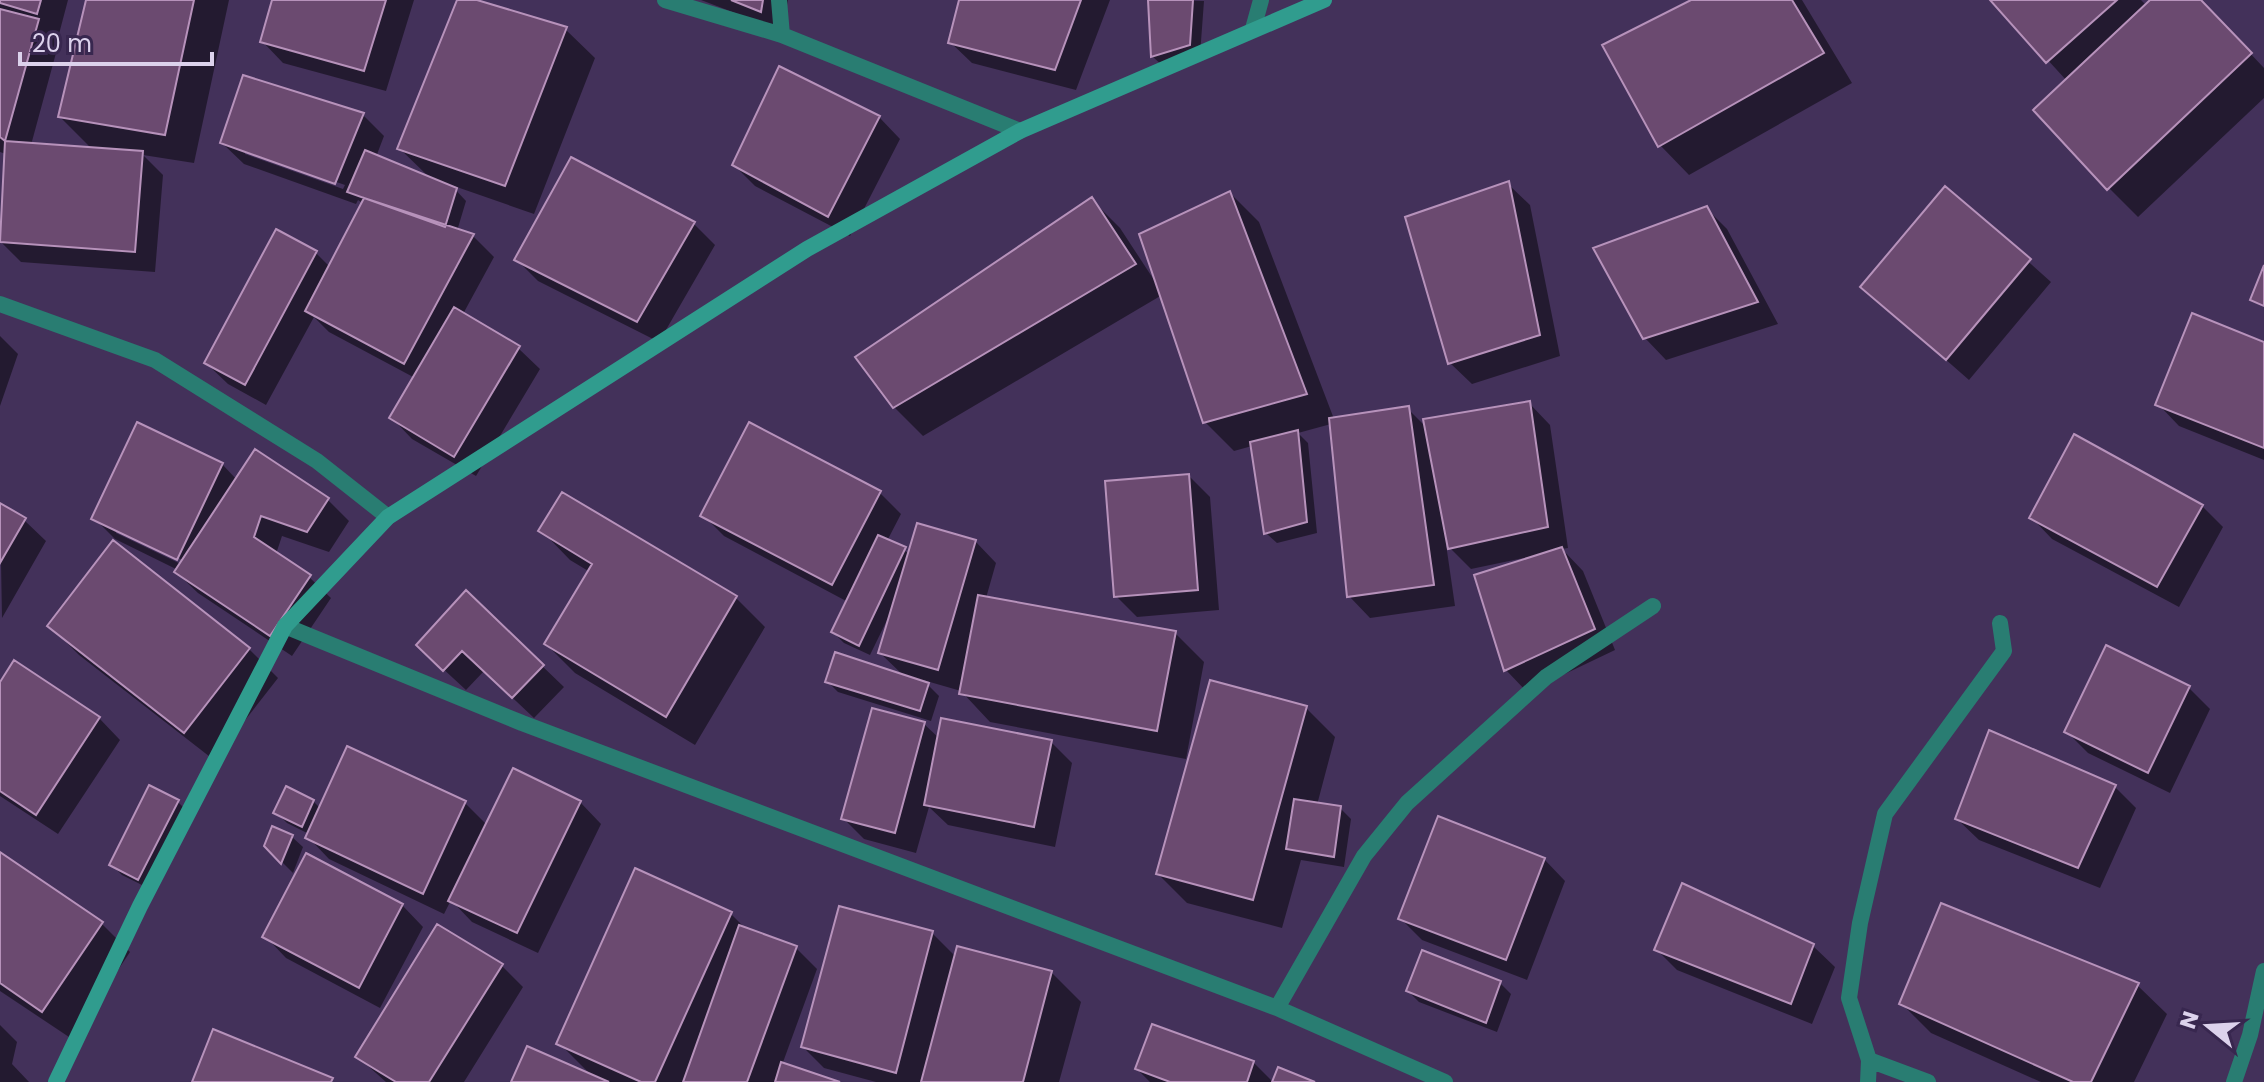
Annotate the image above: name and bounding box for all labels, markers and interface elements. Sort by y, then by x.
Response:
scale bar [20,16,212,66]
text: 20 m [32,27,92,60]
north arrow [2168,986,2248,1066]
text: N [2172,1007,2207,1033]

